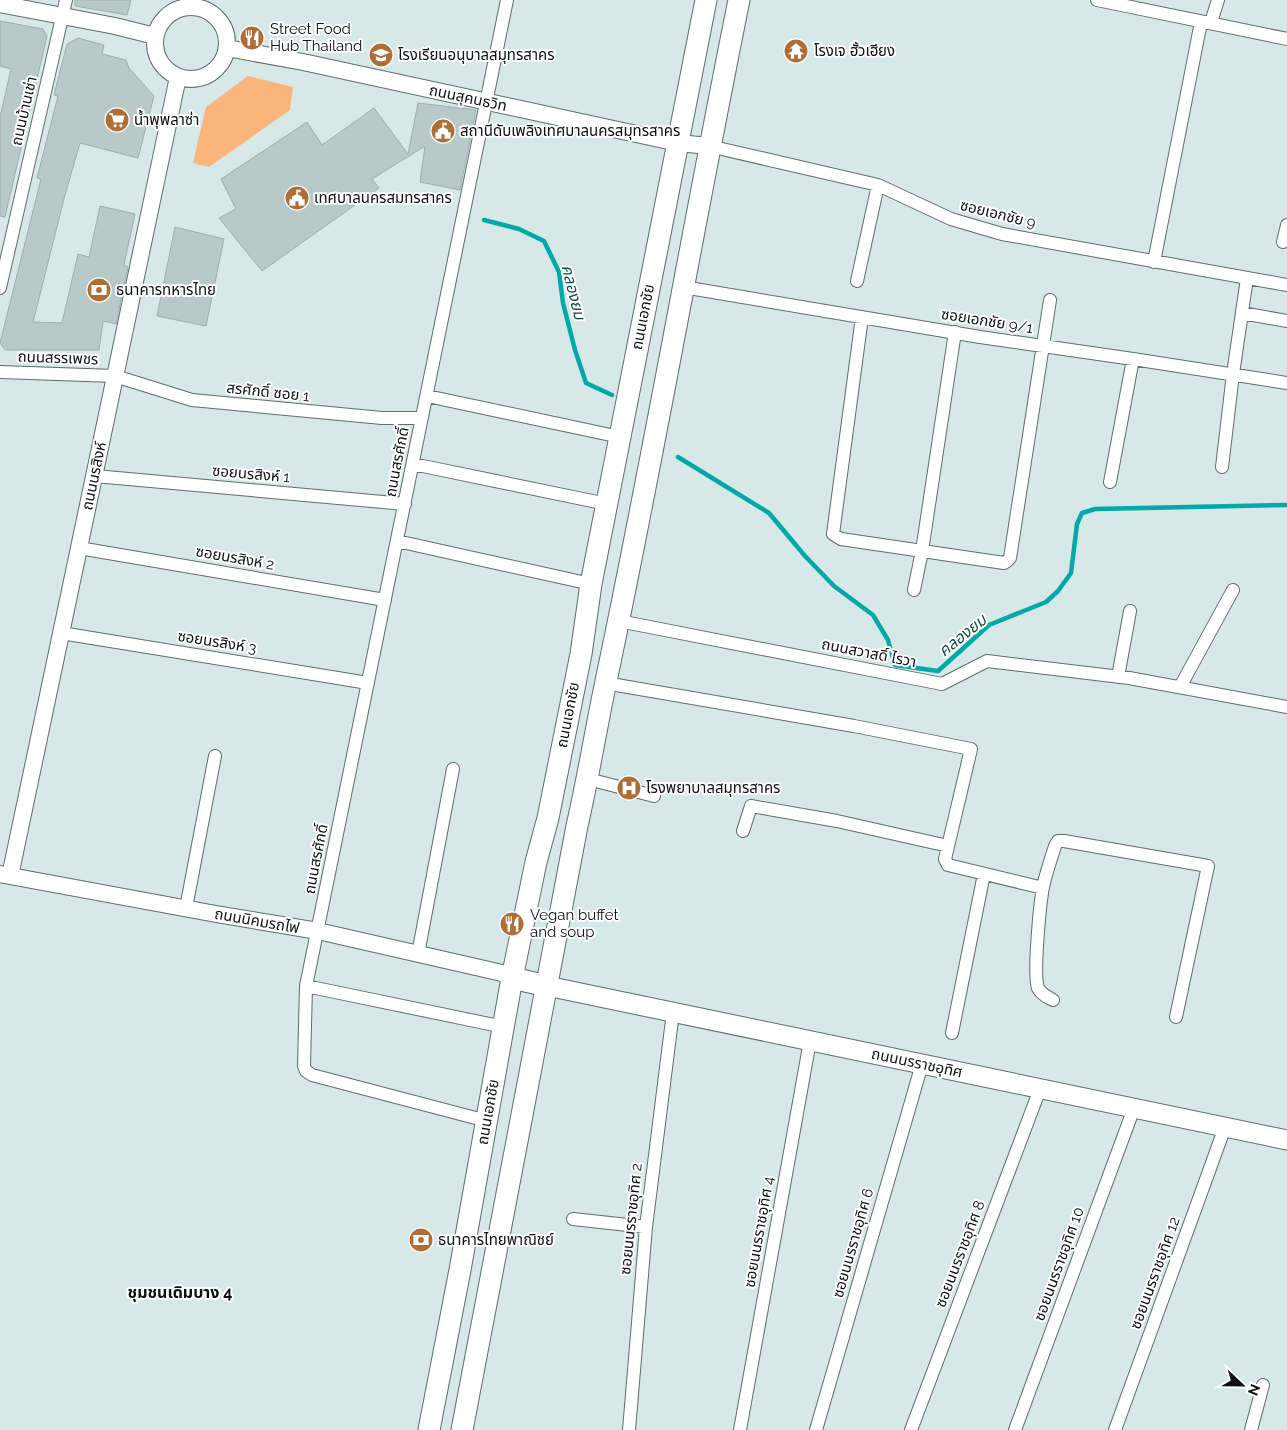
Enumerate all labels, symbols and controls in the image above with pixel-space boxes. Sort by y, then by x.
place label: Street Food Hub Thailand [270,20,362,55]
restaurant icon: Street Food Hub Thailand [239,25,265,51]
temple icon: โรงเจ ฮั้วเฮียง [783,38,809,64]
place label: โรงเจ ฮั้วเฮียง [814,41,895,60]
school or university icon: โรงเรียนอนุบาลสมุทรสาคร [368,42,394,68]
place label: โรงเรียนอนุบาลสมุทรสาคร [398,46,555,64]
street label: ถนนบ้านเช่า [7,75,41,147]
street label: ถนนสุคนธวิท [427,81,509,115]
supermarket icon: น้ำพุพลาซ่า [104,107,130,133]
place label: น้ำพุพลาซ่า [134,109,199,129]
public building icon: สถานีดับเพลิงเทศบาลนครสมุทรสาคร [430,118,456,144]
place label: สถานีดับเพลิงเทศบาลนครสมุทรสาคร [460,122,680,140]
public building icon: เทศบาลนครสมทรสาคร [284,185,310,211]
place label: เทศบาลนครสมทรสาคร [314,189,452,207]
street label: ซอยเอกชัย 9 [958,196,1038,232]
water label: คลองยม [558,263,590,323]
bank icon: ธนาคารทหารไทย [86,277,112,303]
place label: ธนาคารทหารไทย [116,281,216,299]
street label: ถนนเอกชัย [628,283,658,351]
street label: ซอยเอกชัย 9/1 [940,305,1035,337]
street label: ถนนสรรเพชร [17,348,99,368]
street label: สรศักดิ์ ซอย 1 [226,379,311,405]
street label: ถนนสรศักดิ์ [381,425,413,499]
street label: ถนนนรสิงห์ [78,440,110,512]
street label: ซอยนรสิงห์ 1 [211,462,291,486]
street label: ซอยนรสิงห์ 2 [194,542,276,574]
water label: คลองยม [935,610,991,660]
street label: ซอยนรสิงห์ 3 [176,627,258,657]
street label: ถนนสวาสดิ์ ไรวา [820,635,918,671]
street label: ถนนเอกชัย [553,681,583,749]
hospital icon: โรงพยาบาลสมุทรสาคร [616,775,642,801]
place label: โรงพยาบาลสมุทรสาคร [646,779,780,797]
street label: ถนนสรศักดิ์ [300,822,332,896]
street label: ถนนนิคมรถไฟ [213,905,301,937]
place label: Vegan buffet and soup [530,906,618,941]
restaurant icon: Vegan buffet and soup [499,911,525,937]
street label: ถนนนรราชอุทิศ [870,1045,964,1081]
street label: ถนนเอกชัย [473,1078,503,1146]
street label: ซอยนนรราชอุทิศ 2 [616,1162,646,1276]
street label: ซอยนนรราชอุทิศ 4 [740,1175,778,1289]
street label: ซอยนนรราชอุทิศ 6 [829,1186,877,1300]
street label: ซอยนนรราชอุทิศ 8 [931,1198,989,1310]
street label: ซอยนนรราชอุทิศ 10 [1030,1205,1088,1323]
street label: ซอยนนรราชอุทิศ 12 [1126,1214,1184,1332]
bank icon: ธนาคารไทยพาณิชย์ [408,1227,434,1253]
place label: ธนาคารไทยพาณิชย์ [438,1231,554,1249]
district label: ชุมชนเดิมบาง 4 [128,1283,232,1302]
north arrow [1217,1360,1267,1410]
text: N [1245,1382,1263,1398]

